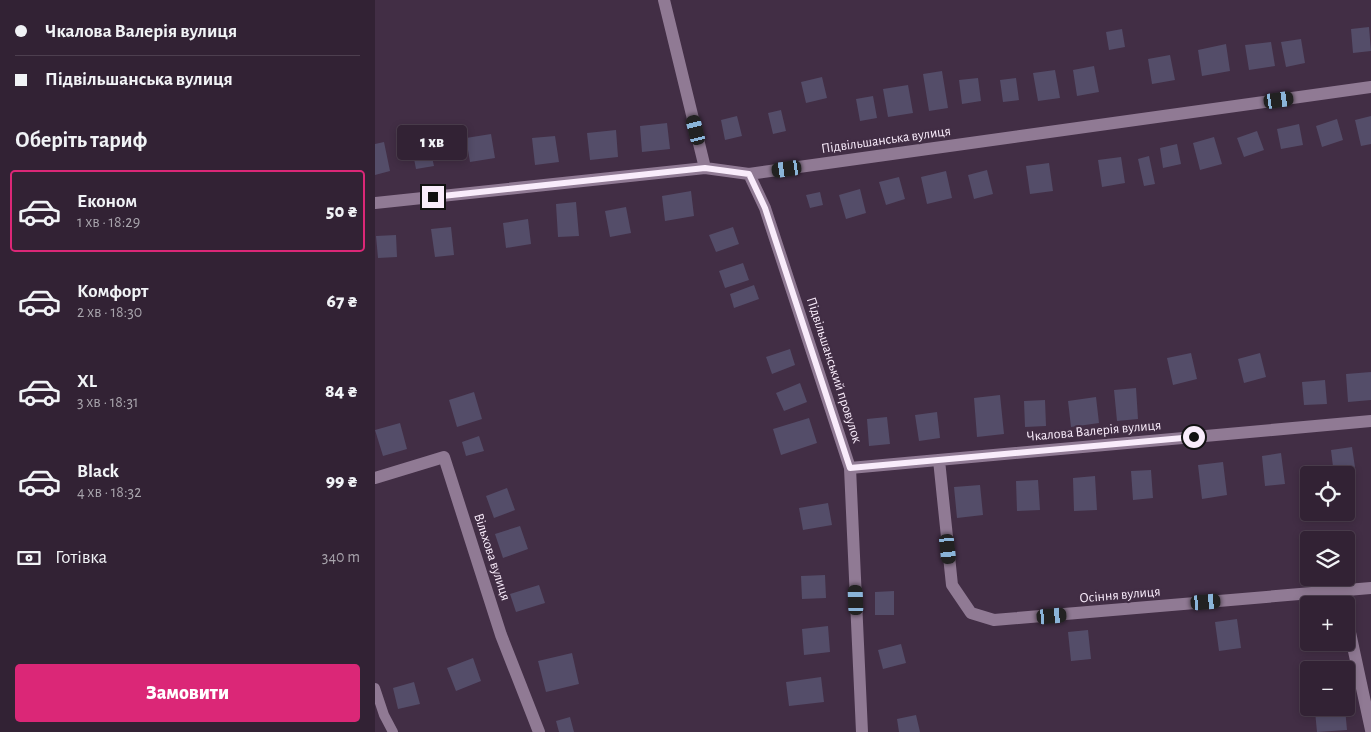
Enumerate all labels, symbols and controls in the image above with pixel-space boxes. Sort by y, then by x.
text: Чкалова Валерія вулиця [45,22,237,41]
text: Підвільшанська вулиця [45,70,233,89]
car [1263,90,1294,110]
car [685,114,706,146]
callout: 1 хв [398,124,468,160]
street label: Підвільшанська вулиця [820,124,952,156]
text: Оберіть тариф [15,129,147,151]
text: 1 хв [420,134,444,150]
car [771,159,802,179]
route end [422,186,444,208]
icon: car [17,189,62,234]
text: Економ [77,192,137,211]
text: 50 ₴ [326,202,358,221]
text: 1 хв · 18:29 [77,214,140,230]
icon: car [17,279,62,324]
text: Комфорт [77,282,148,301]
text: 67 ₴ [327,292,358,311]
street label: Підвільшанський провулок [804,295,864,445]
text: 2 хв · 18:30 [77,304,142,320]
icon: car [17,369,62,414]
text: XL [77,372,97,391]
text: 84 ₴ [325,382,358,401]
text: 3 хв · 18:31 [77,394,139,410]
street label: Чкалова Валерія вулиця [1026,418,1162,444]
route start [1183,426,1205,448]
icon: car [17,459,62,504]
text: Black [77,462,119,481]
map controls [1300,466,1355,716]
button: locate [1300,466,1355,521]
text: 99 ₴ [326,472,358,491]
text: 4 хв · 18:32 [77,484,141,500]
street label: Вільхова вулиця [471,511,513,603]
button: layers [1300,531,1355,586]
car [938,533,957,565]
icon: cash [15,544,43,572]
text: Готівка [55,548,107,567]
text: 340 m [322,549,360,565]
street label: Осіння вулиця [1079,584,1161,606]
car [847,585,864,615]
car [1190,593,1221,611]
button: + [1300,596,1355,651]
car [1036,607,1067,625]
button: − [1300,661,1355,716]
button: Замовити [15,664,360,722]

